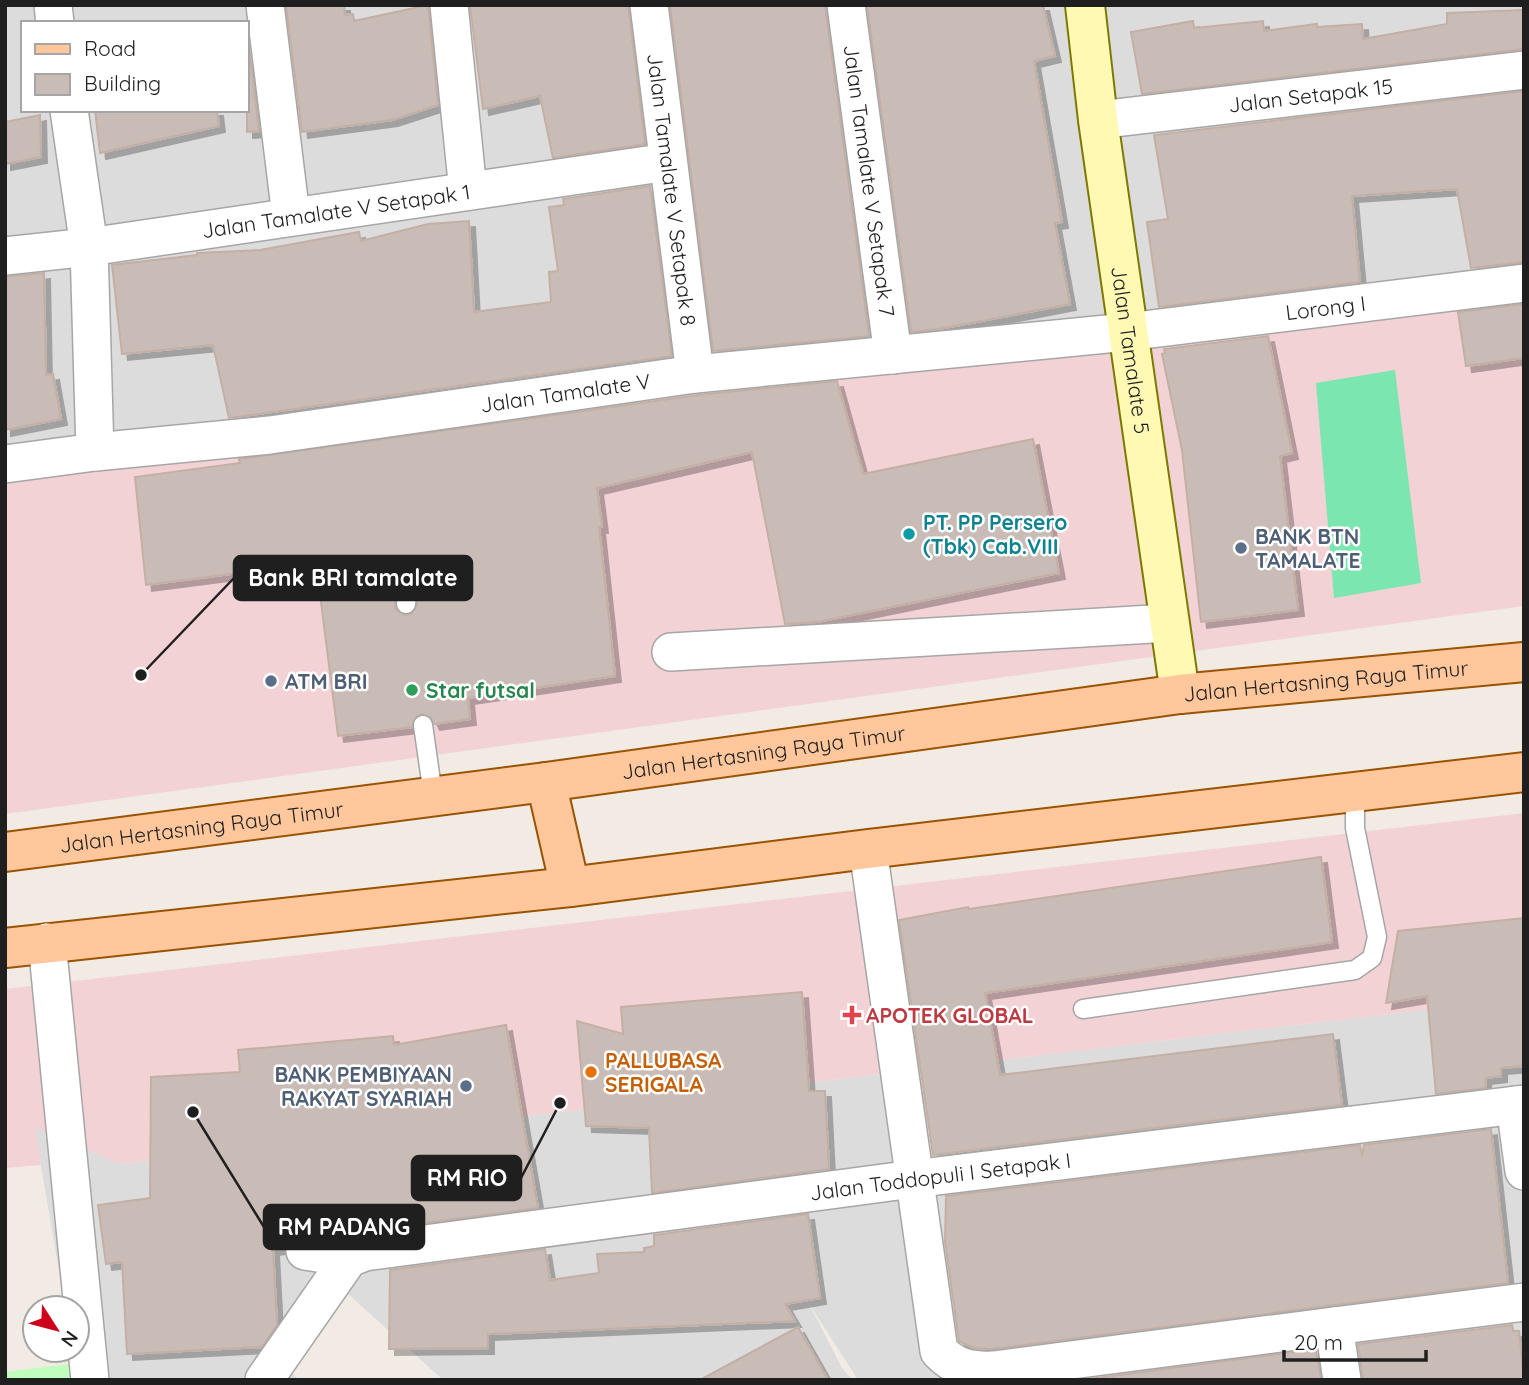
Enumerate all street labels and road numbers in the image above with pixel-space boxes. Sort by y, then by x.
street label: Jalan Tamalate V Setapak 7 [838,43,901,318]
street label: Jalan Tamalate V Setapak 8 [642,52,702,327]
street label: Jalan Setapak 15 [1227,72,1394,118]
street label: Jalan Tamalate V Setapak 1 [200,178,472,243]
street label: Jalan Tamalate 5 [1106,264,1156,435]
street label: Lorong I [1284,290,1367,325]
street label: Jalan Tamalate V [479,368,652,418]
street label: Jalan Hertasning Raya Timur [1182,654,1470,707]
street label: Jalan Hertasning Raya Timur [620,719,907,784]
street label: Jalan Hertasning Raya Timur [58,795,345,858]
street label: Jalan Toddopuli I Setapak I [808,1147,1072,1206]

